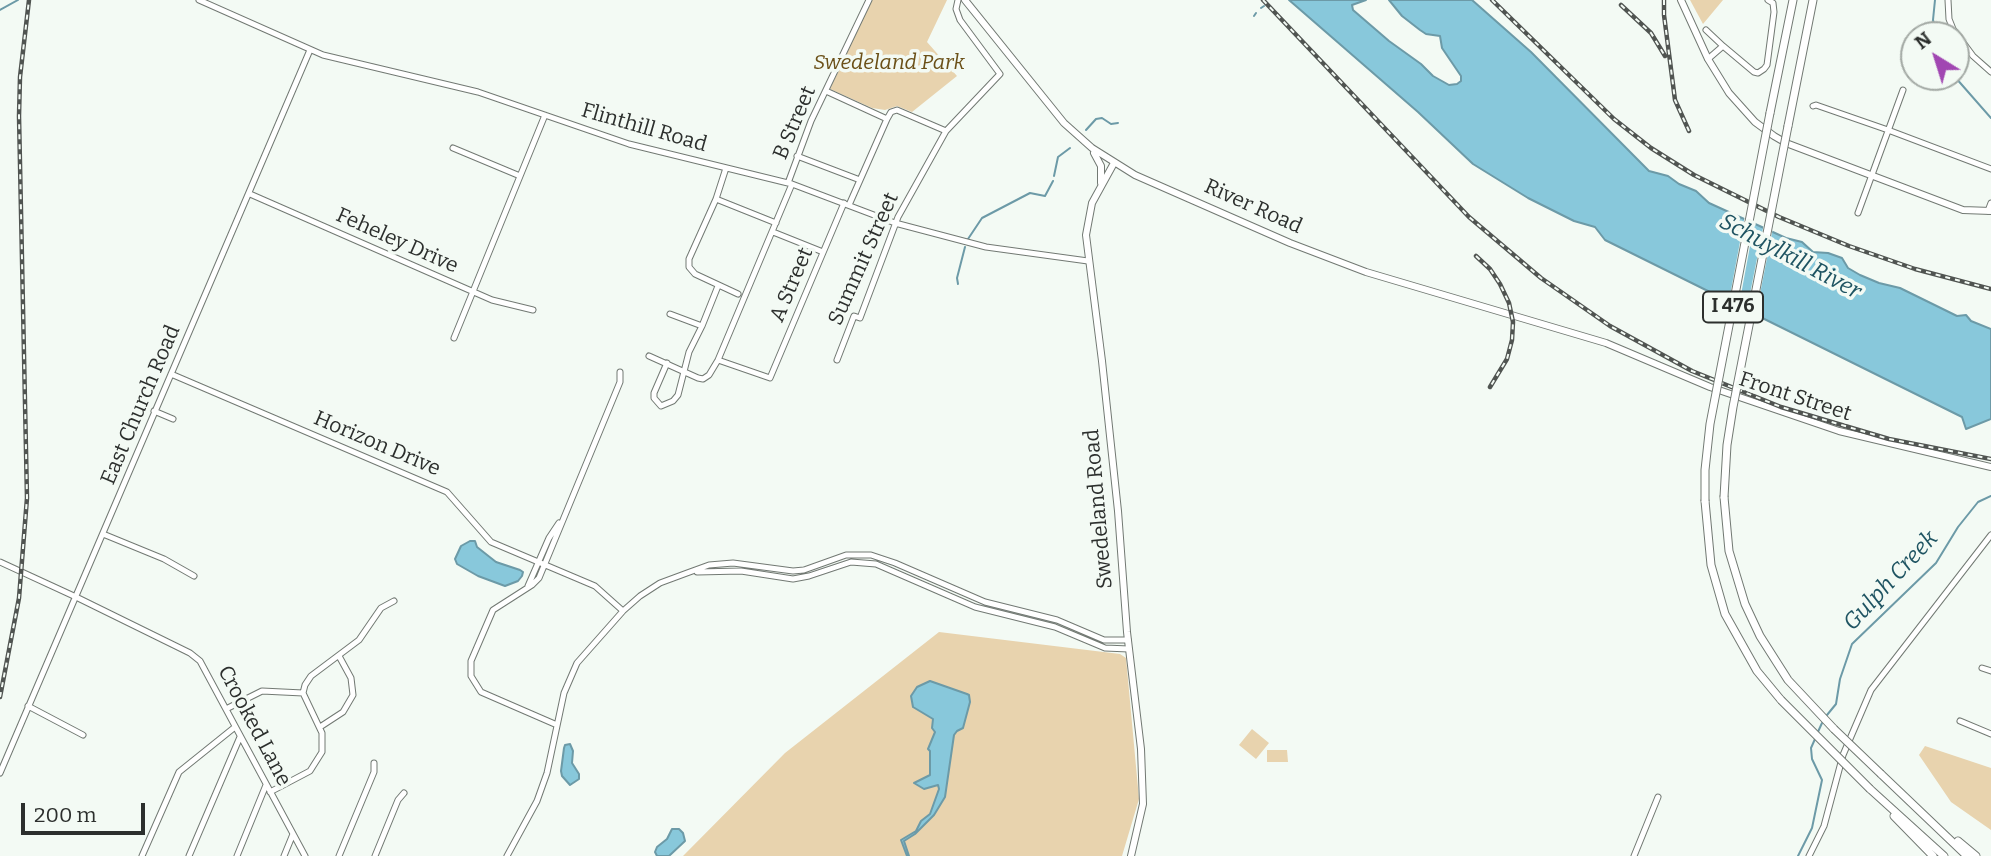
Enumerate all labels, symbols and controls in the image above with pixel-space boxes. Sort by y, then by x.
north arrow [1900,21,1970,91]
text: N [1910,27,1936,54]
park label: Swedeland Park [813,50,965,76]
street label: B Street [768,83,822,163]
street label: Flinthill Road [578,98,710,158]
street label: River Road [1200,174,1306,240]
street label: Summit Street [823,189,905,329]
street label: Feheley Drive [332,203,462,279]
water label: Schuylkill River [1714,208,1866,306]
street label: A Street [765,244,819,326]
road number: I 476 [1703,292,1763,322]
street label: East Church Road [96,321,186,489]
street label: Front Street [1736,367,1854,427]
street label: Horizon Drive [310,406,444,482]
street label: Swedeland Road [1079,428,1119,590]
water label: Gulph Creek [1838,525,1944,637]
street label: Crooked Lane [212,661,296,791]
scale bar [24,790,149,834]
text: 200 m [34,802,97,828]

